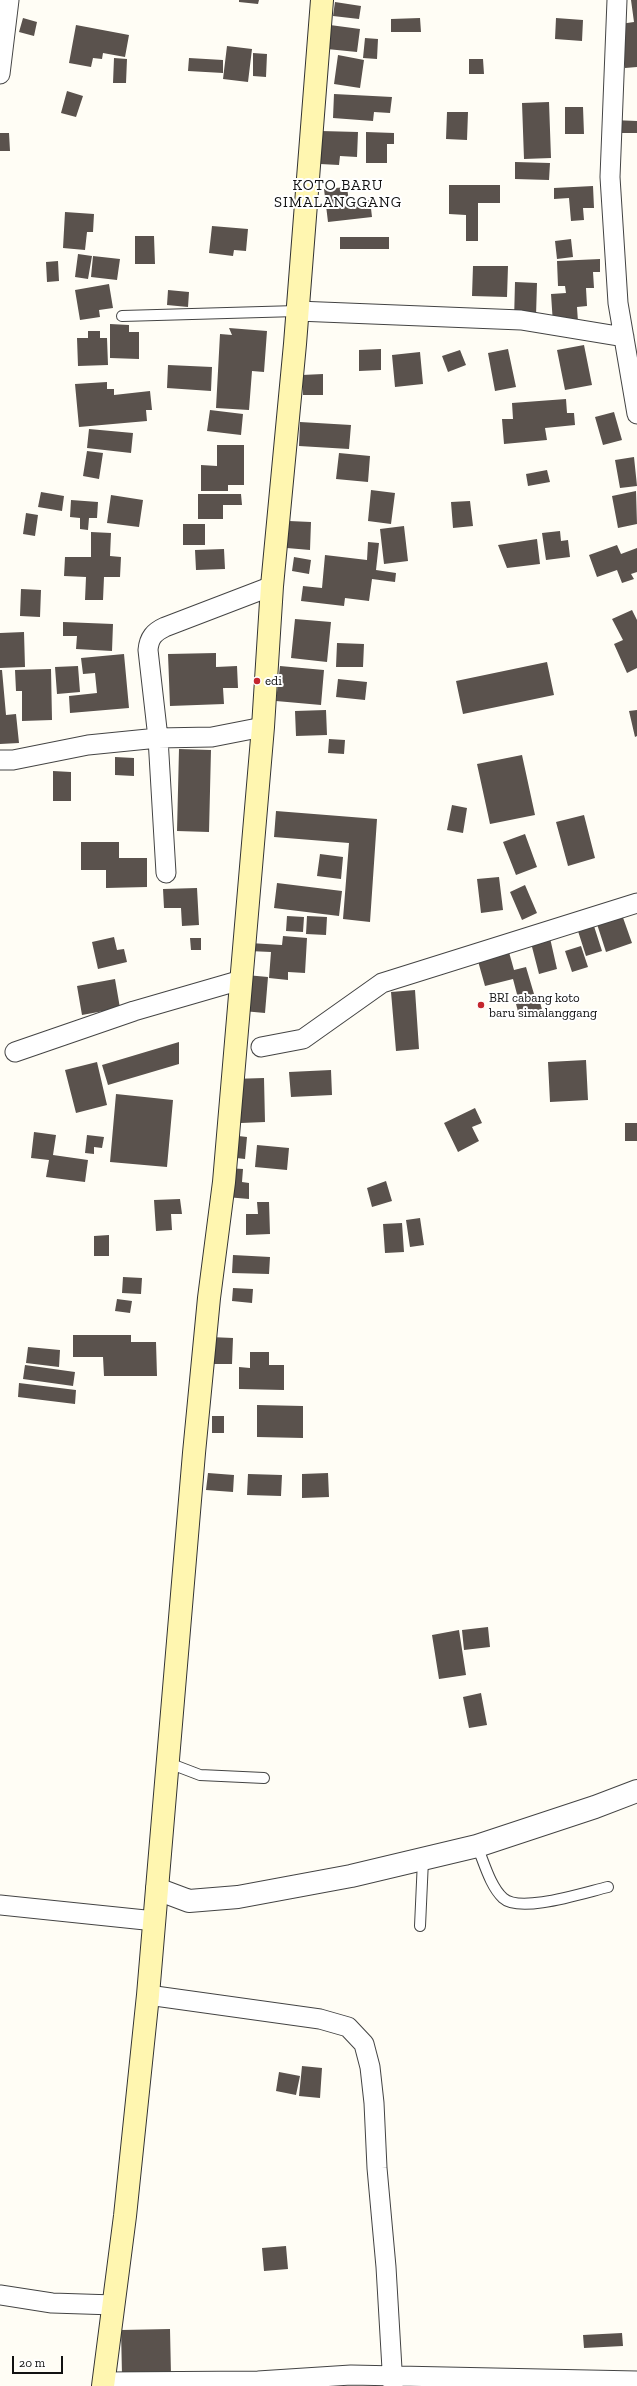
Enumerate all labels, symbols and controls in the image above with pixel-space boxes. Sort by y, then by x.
district label: KOTO BARU SIMALANGGANG [274,177,402,212]
place label: edi [265,673,282,689]
marker: edi [252,676,262,686]
place label: BRI cabang koto baru simalanggang [489,990,597,1021]
marker: BRI cabang koto baru simalanggang [476,1000,486,1010]
scale bar [14,2348,65,2374]
text: 20 m [19,2356,45,2370]

